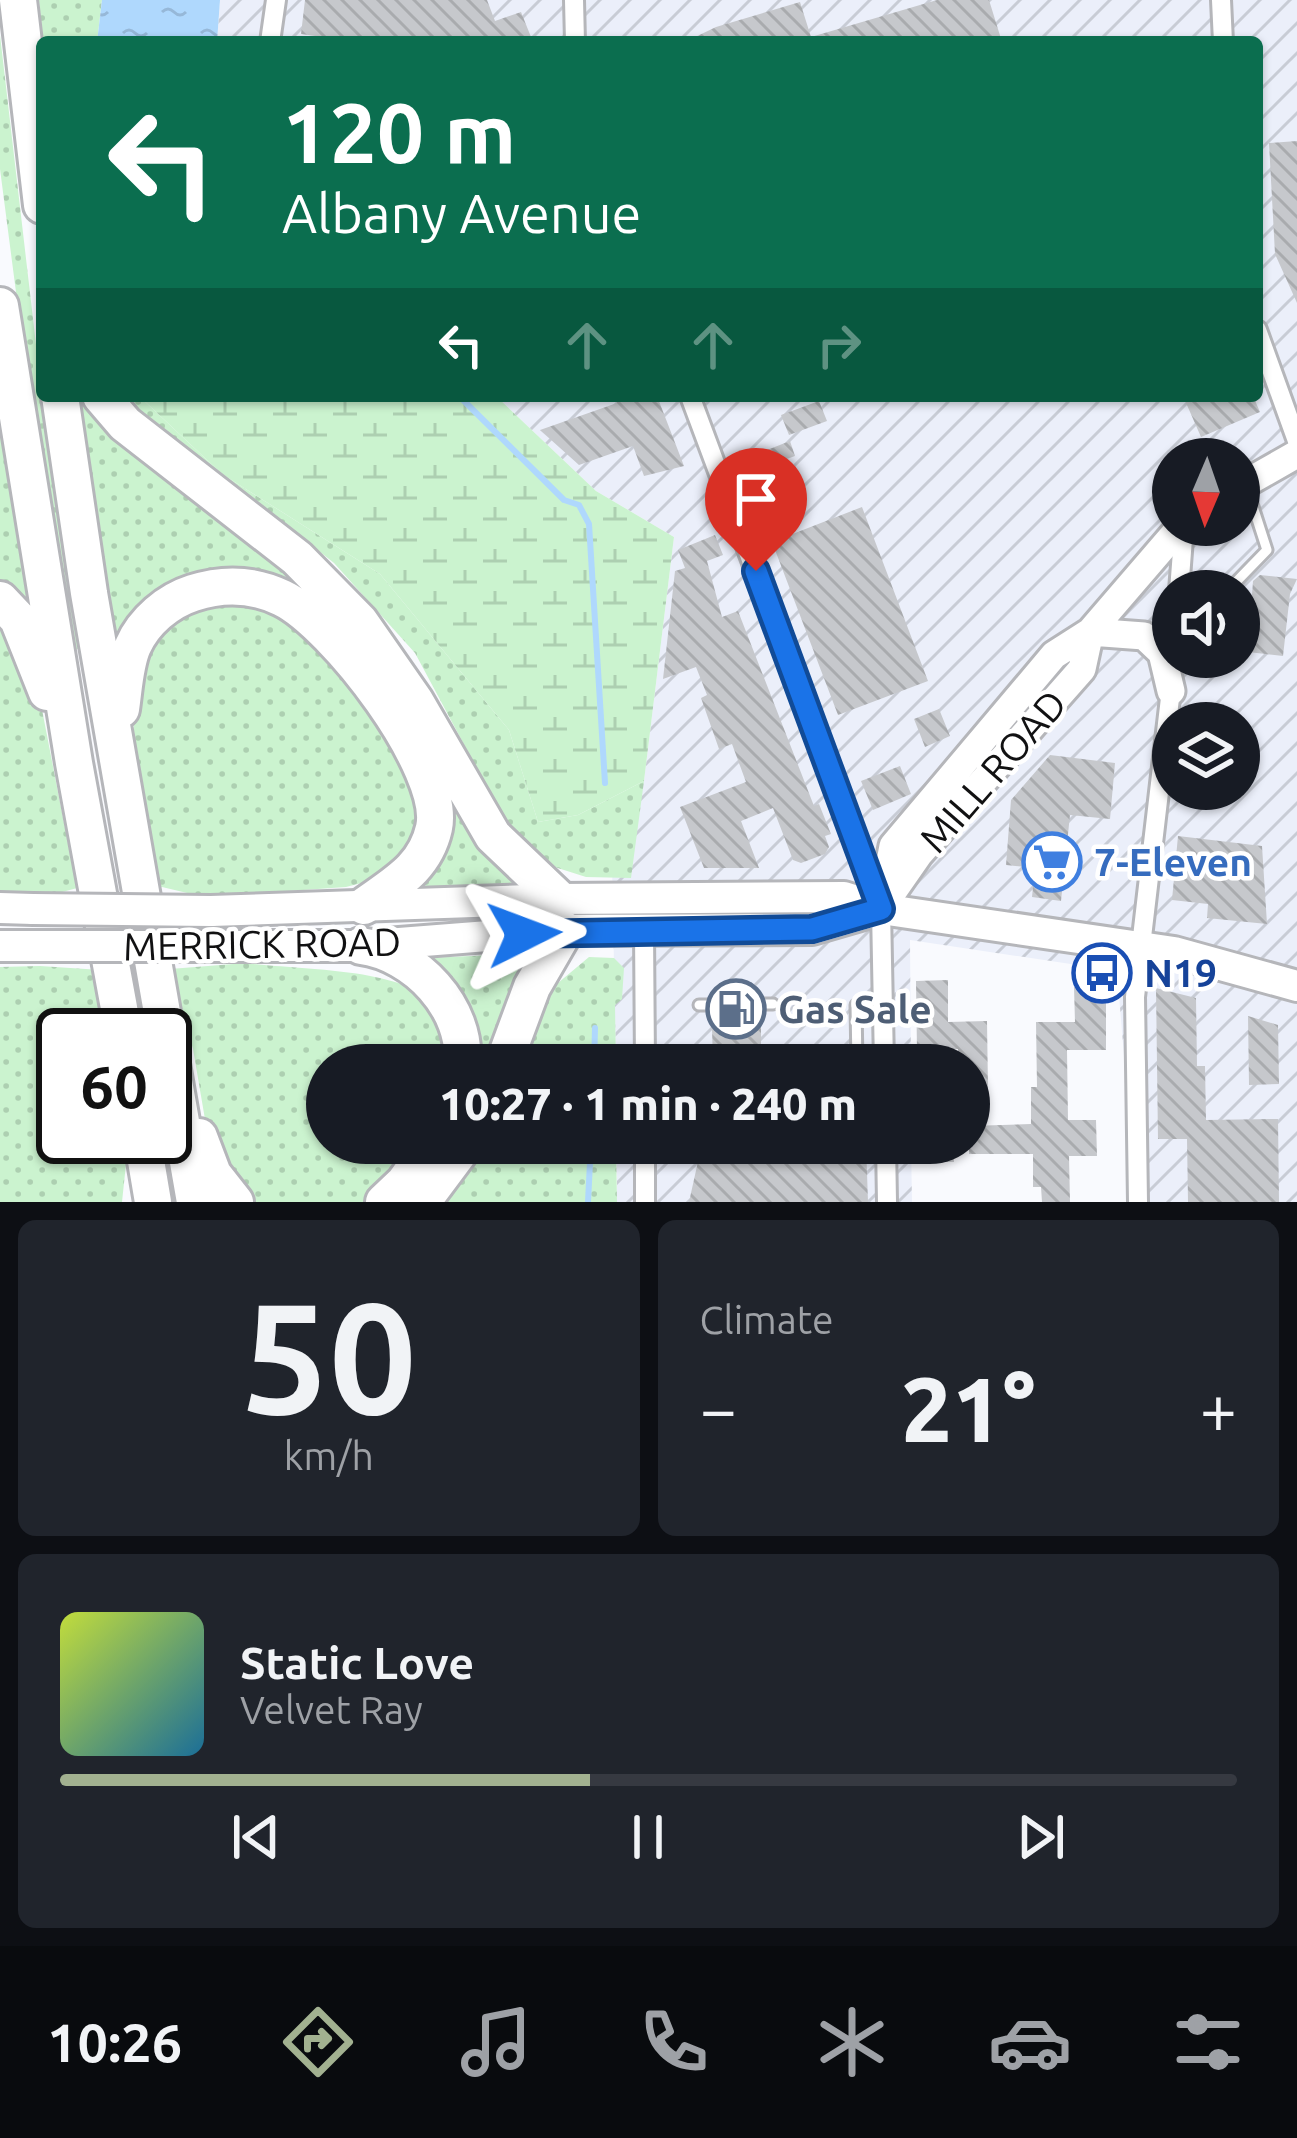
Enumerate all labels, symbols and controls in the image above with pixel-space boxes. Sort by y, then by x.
icon: left [84,84,240,240]
text: 120 m [282,85,516,179]
text: Albany Avenue [282,183,641,243]
icon: left [428,312,494,378]
icon: ahead [554,312,620,378]
icon: ahead [680,312,746,378]
icon: right [806,312,872,378]
north arrow [1152,438,1260,546]
map controls [1152,438,1260,810]
pin [705,448,807,571]
icon: arrive [723,466,789,532]
button: sound [1152,570,1260,678]
street label: MILL ROAD [911,681,1074,860]
button: layers [1152,702,1260,810]
supermarket icon: 7-Eleven [1021,831,1083,893]
place label: 7-Eleven [1094,840,1252,883]
position arrow [461,871,587,997]
street label: MERRICK ROAD [123,920,401,967]
bus stop icon: N19 [1071,942,1133,1004]
place label: N19 [1144,951,1217,994]
fuel station icon: Gas Sale [705,978,767,1040]
place label: Gas Sale [778,987,932,1030]
speed limit sign: 60 [36,1008,192,1164]
text: 10:27 · 1 min · 240 m [439,1078,857,1129]
text: 50 [241,1269,417,1443]
text: Climate [700,1298,834,1341]
text: 21° [901,1358,1035,1459]
text: − [700,1371,737,1445]
text: + [1200,1371,1237,1445]
text: km/h [284,1434,374,1477]
text: Static Love [240,1637,474,1688]
text: Velvet Ray [240,1688,423,1731]
icon: previous [223,1804,289,1870]
icon: pause [615,1804,681,1870]
icon: next [1008,1804,1074,1870]
icon: directions [276,2000,360,2084]
icon: music [454,2000,538,2084]
icon: phone [632,2000,716,2084]
icon: climate [810,2000,894,2084]
icon: car [988,2000,1072,2084]
icon: filters [1166,2000,1250,2084]
text: 10:26 [47,2012,182,2072]

